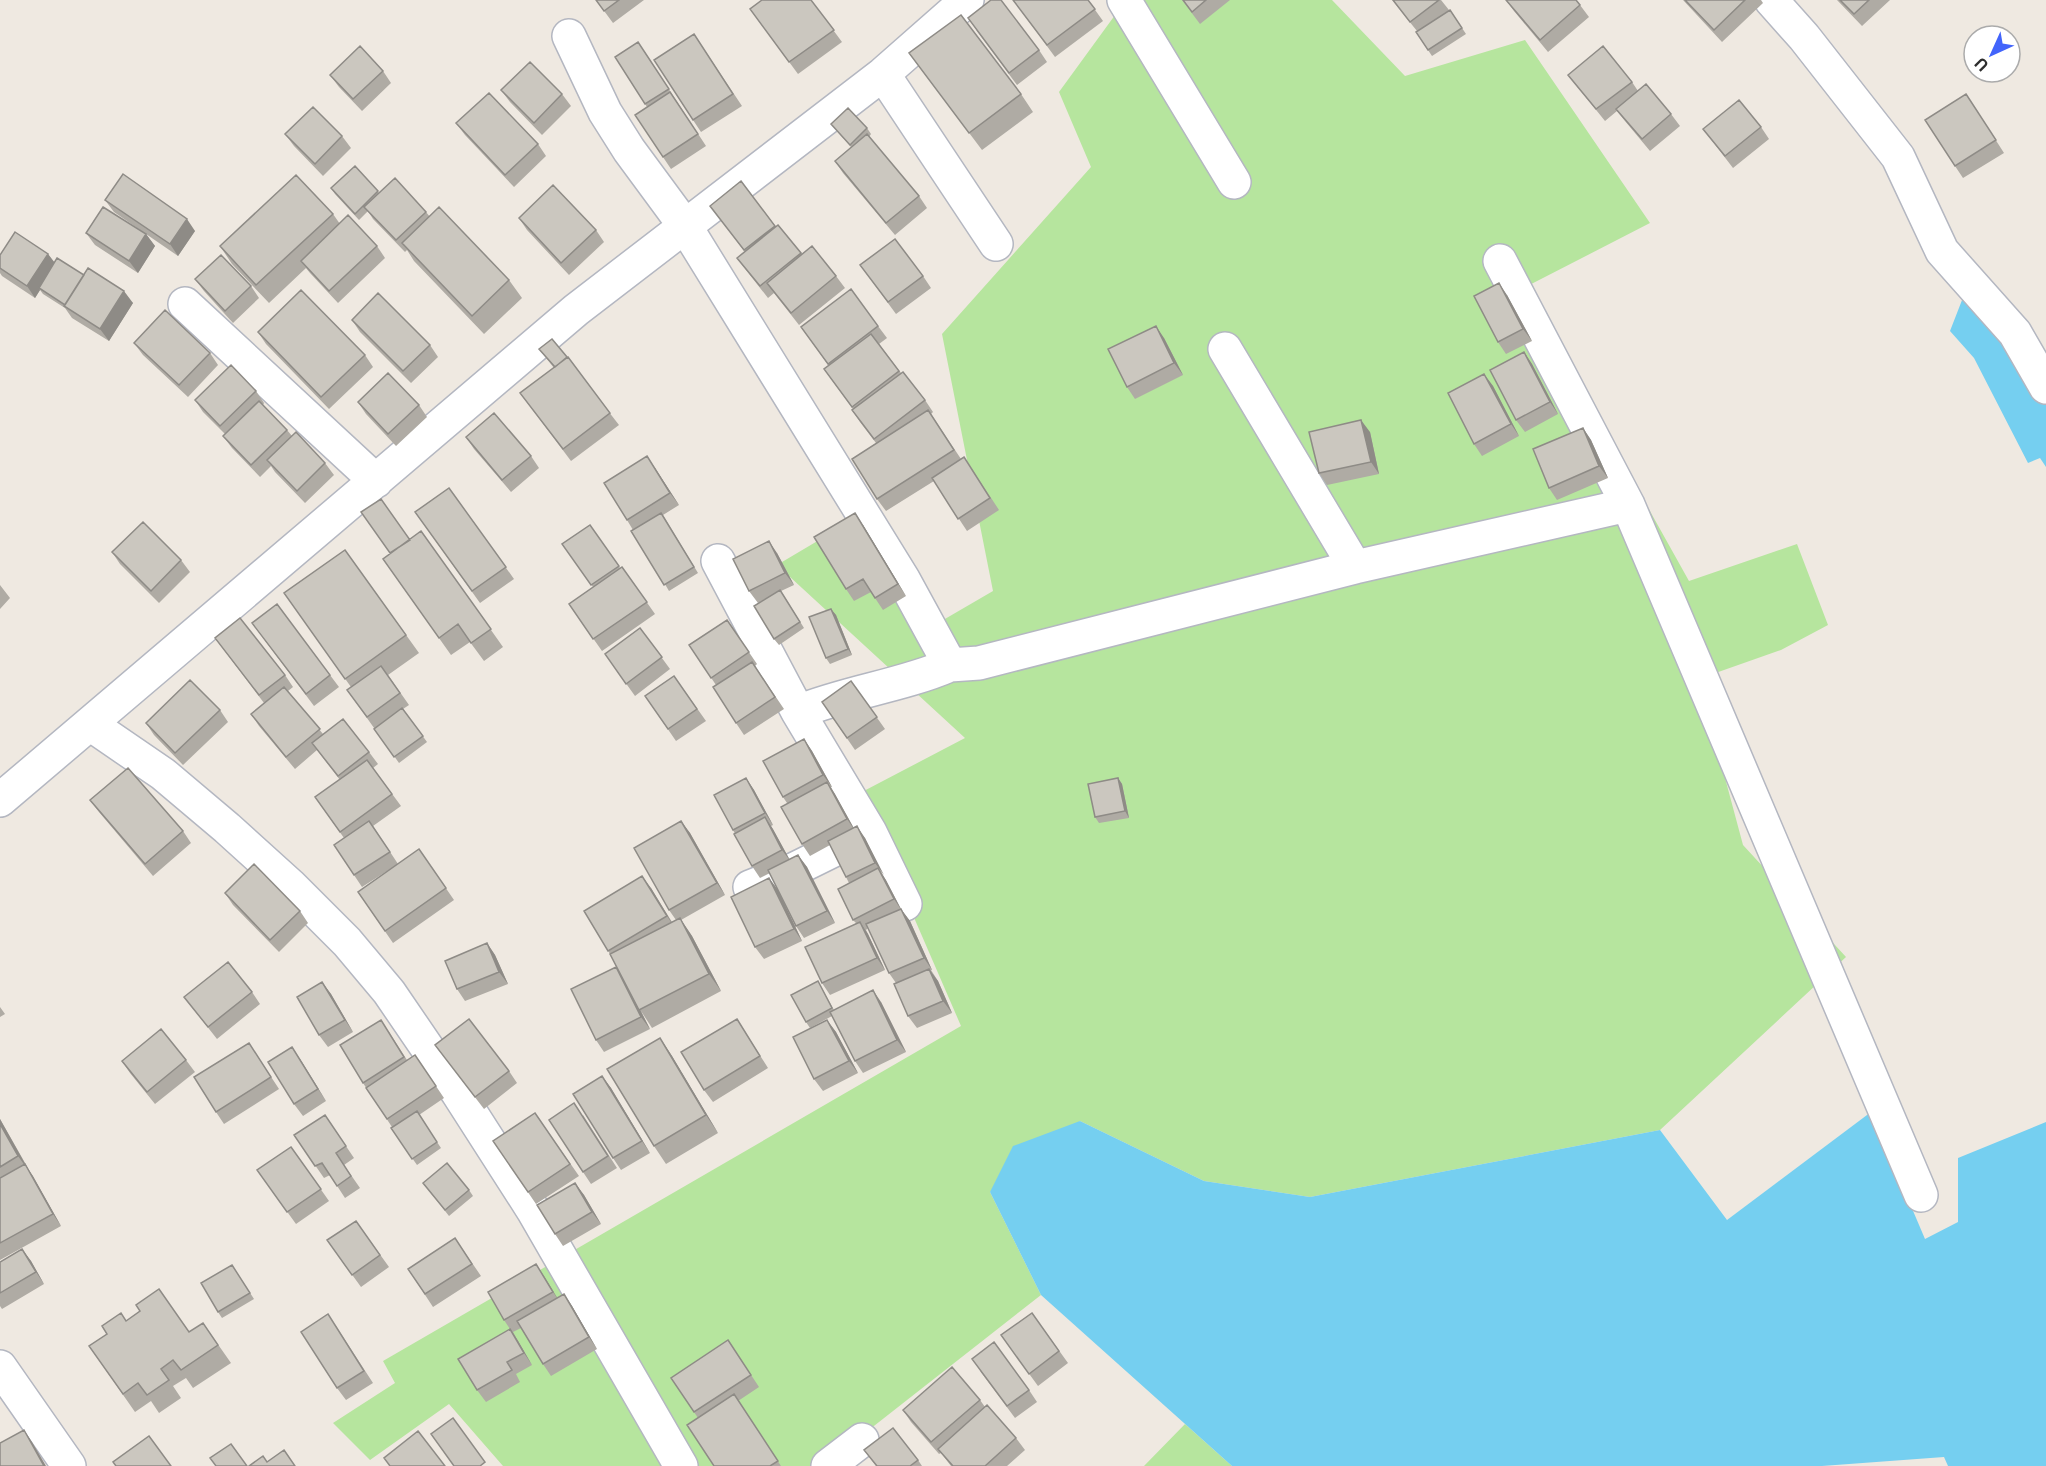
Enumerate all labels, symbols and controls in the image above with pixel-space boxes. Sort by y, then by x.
north arrow [1962,24,2022,84]
text: U [1971,53,1993,75]

